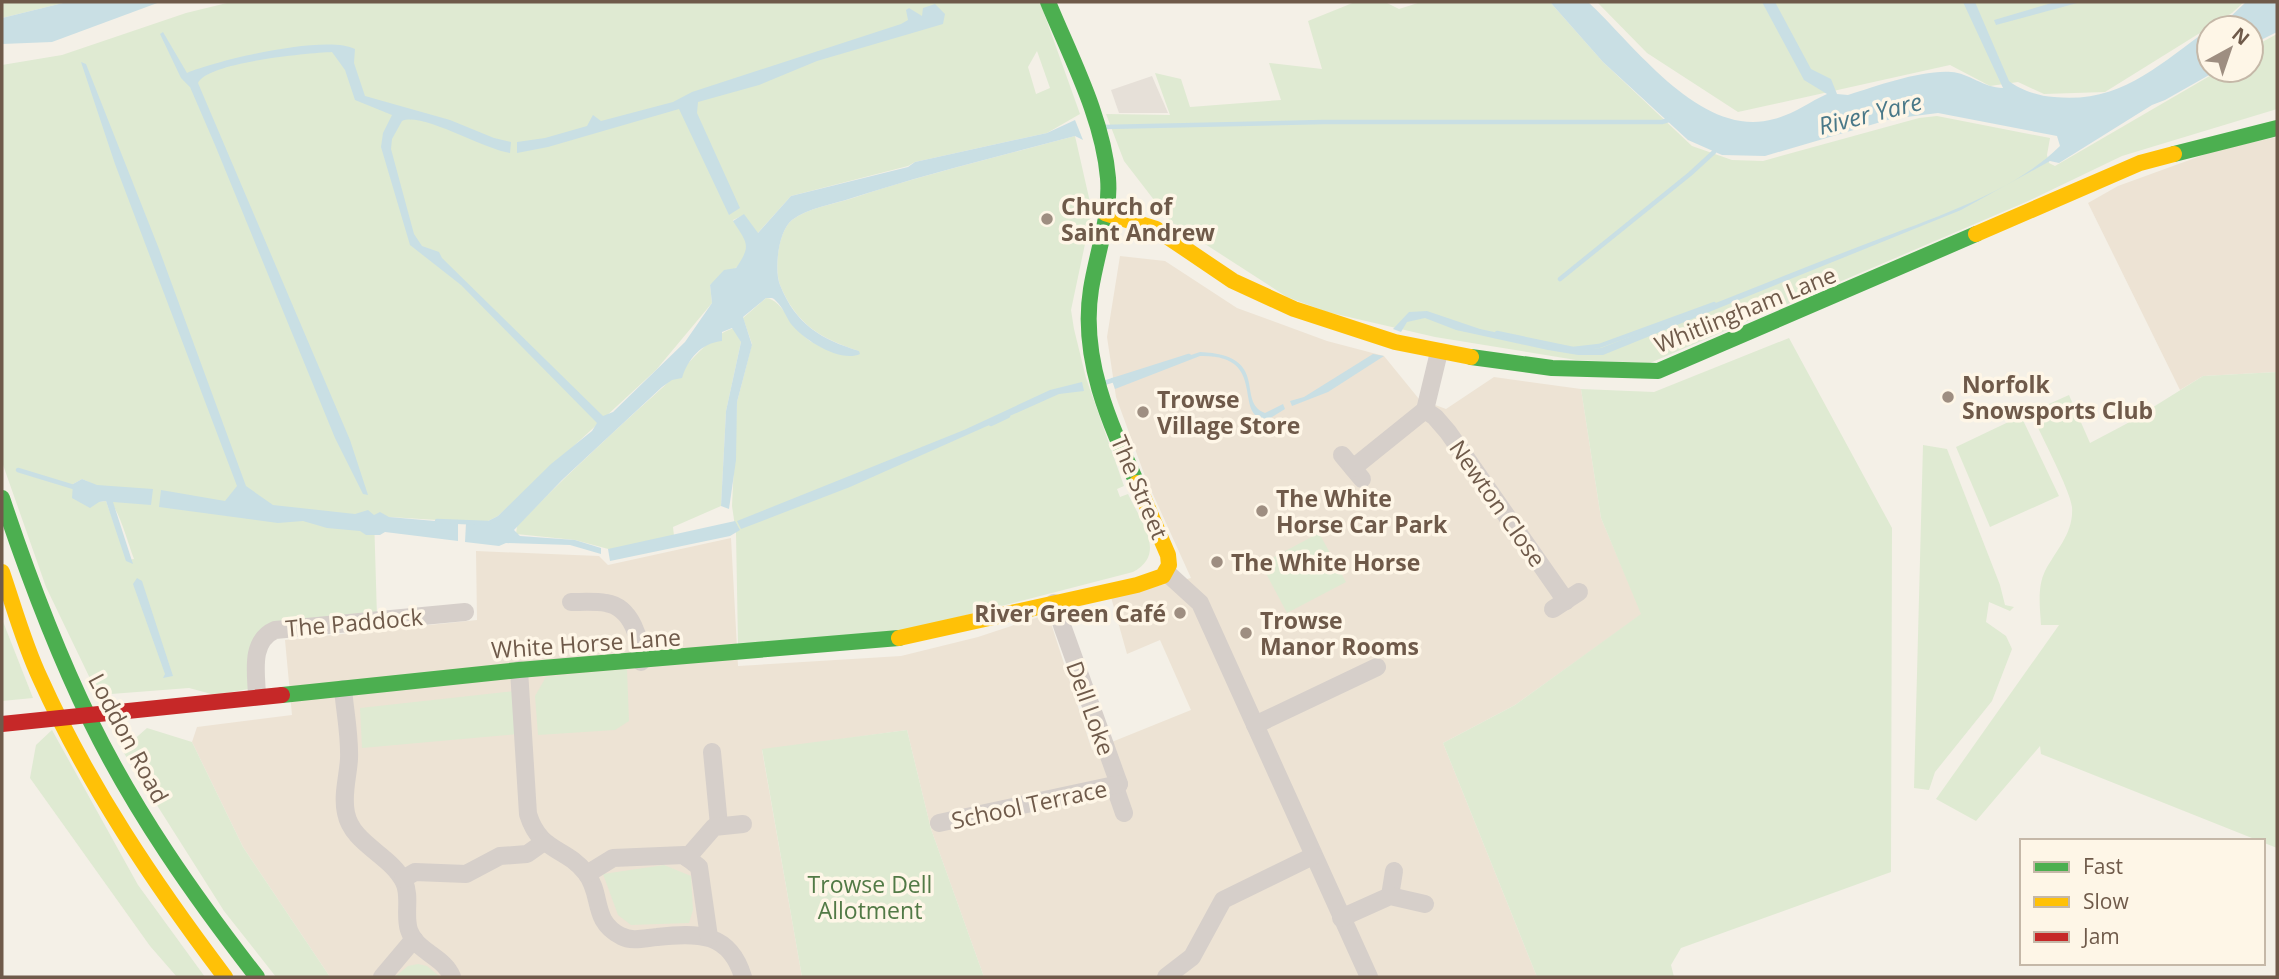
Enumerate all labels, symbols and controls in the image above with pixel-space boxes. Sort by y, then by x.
north arrow [2195,14,2265,84]
text: N [2227,21,2255,51]
water label: River Yare [1815,84,1925,142]
place label: Church of Saint Andrew [1061,190,1215,248]
marker: Church of Saint Andrew [1039,211,1055,227]
street label: Whitlingham Lane [1649,258,1841,360]
place label: Norfolk Snowsports Club [1962,368,2153,426]
place label: Trowse Village Store [1157,383,1300,441]
marker: Norfolk Snowsports Club [1940,389,1956,405]
marker: Trowse Village Store [1135,404,1151,420]
street label: The Street [1104,430,1176,544]
street label: Newton Close [1442,433,1554,573]
place label: The White Horse Car Park [1276,482,1448,540]
marker: The White Horse Car Park [1254,503,1270,519]
place label: The White Horse [1231,546,1420,578]
marker: The White Horse [1209,554,1225,570]
place label: River Green Café [974,597,1166,629]
street label: The Paddock [284,600,424,644]
place label: Trowse Manor Rooms [1260,604,1419,662]
marker: River Green Café [1172,605,1188,621]
street label: White Horse Lane [490,620,682,666]
marker: Trowse Manor Rooms [1238,625,1254,641]
street label: Dell Loke [1059,656,1123,760]
street label: Loddon Road [81,667,177,809]
street label: School Terrace [948,772,1110,836]
legend [2020,839,2265,965]
text: Fast [2083,852,2123,880]
park label: Trowse Dell Allotment [808,868,932,926]
text: Slow [2083,887,2129,915]
text: Jam [2081,922,2120,950]

